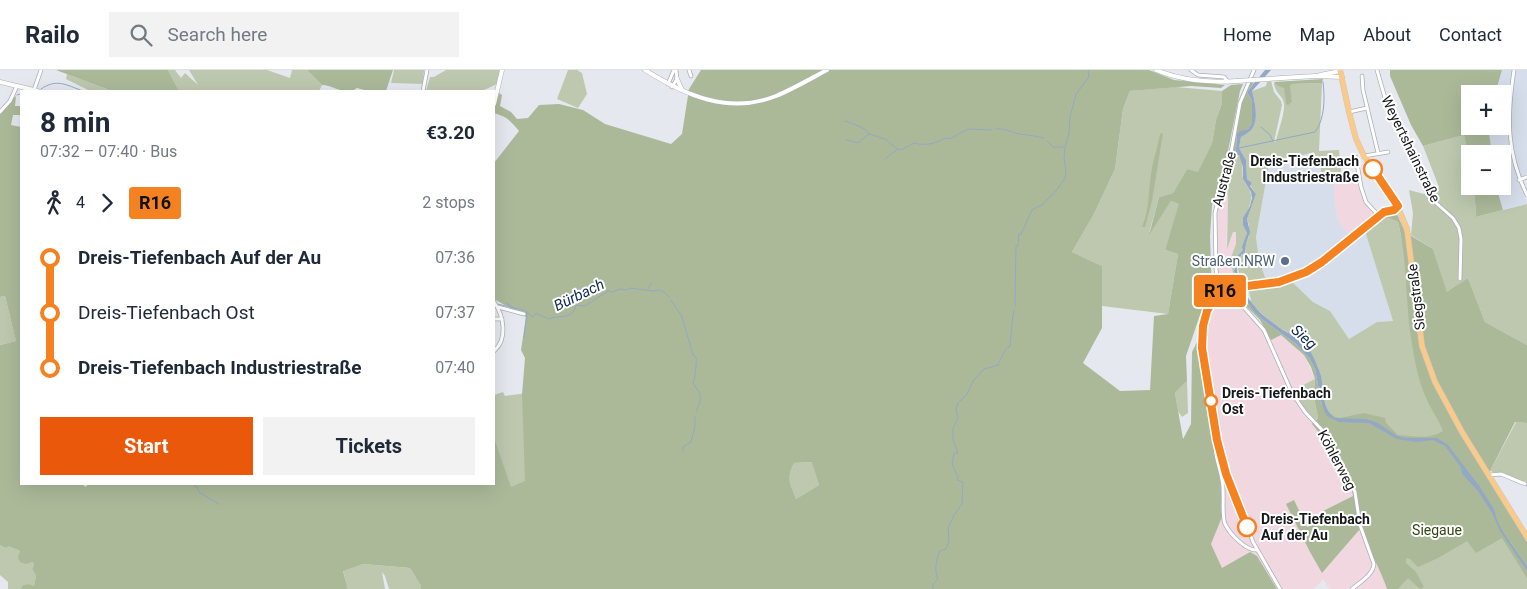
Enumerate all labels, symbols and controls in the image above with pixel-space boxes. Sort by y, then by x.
search box [109,12,459,57]
text: Railo [25,21,79,49]
icon: search [127,21,155,49]
text: Search here [167,23,267,46]
text: Home [1223,24,1272,45]
text: Map [1300,24,1335,45]
text: About [1363,24,1411,45]
text: Contact [1439,24,1502,45]
map controls [1461,85,1511,195]
button: + [1461,85,1511,135]
street label: Weyertshainstraße [1378,93,1444,205]
text: 8 min [40,106,110,139]
text: €3.20 [426,121,475,144]
text: 07:32 – 07:40 · Bus [40,142,177,161]
button: − [1461,145,1511,195]
street label: Austraße [1209,150,1239,208]
place label: Dreis-Tiefenbach Industriestraße [1250,153,1359,185]
marker: Dreis-Tiefenbach Industriestraße [1363,159,1383,179]
icon: walk [40,189,68,217]
icon: forward [93,189,121,217]
text: R16 [139,192,171,213]
text: 4 [76,193,85,212]
text: 2 stops [422,193,475,212]
text: Dreis-Tiefenbach Auf der Au [78,246,321,269]
text: 07:36 [435,248,475,267]
place label: Straßen.NRW [1192,253,1276,269]
marker: Straßen.NRW [1279,255,1291,267]
street label: Siegstraße [1404,263,1428,331]
water label: Bürbach [551,275,607,315]
line badge: R16 [1191,275,1249,307]
text: R16 [1204,280,1236,301]
text: Dreis-Tiefenbach Ost [78,301,255,324]
text: 07:37 [435,303,475,322]
water label: Sieg [1288,321,1320,353]
text: Dreis-Tiefenbach Industriestraße [78,356,362,379]
text: 07:40 [435,358,475,377]
place label: Dreis-Tiefenbach Ost [1222,385,1331,417]
marker: Dreis-Tiefenbach Ost [1204,394,1218,408]
button: Start [40,417,253,475]
button: Tickets [263,417,475,475]
street label: Köhlerweg [1314,427,1360,493]
place label: Dreis-Tiefenbach Auf der Au [1261,511,1370,543]
marker: Dreis-Tiefenbach Auf der Au [1237,517,1257,537]
park label: Siegaue [1412,522,1462,538]

